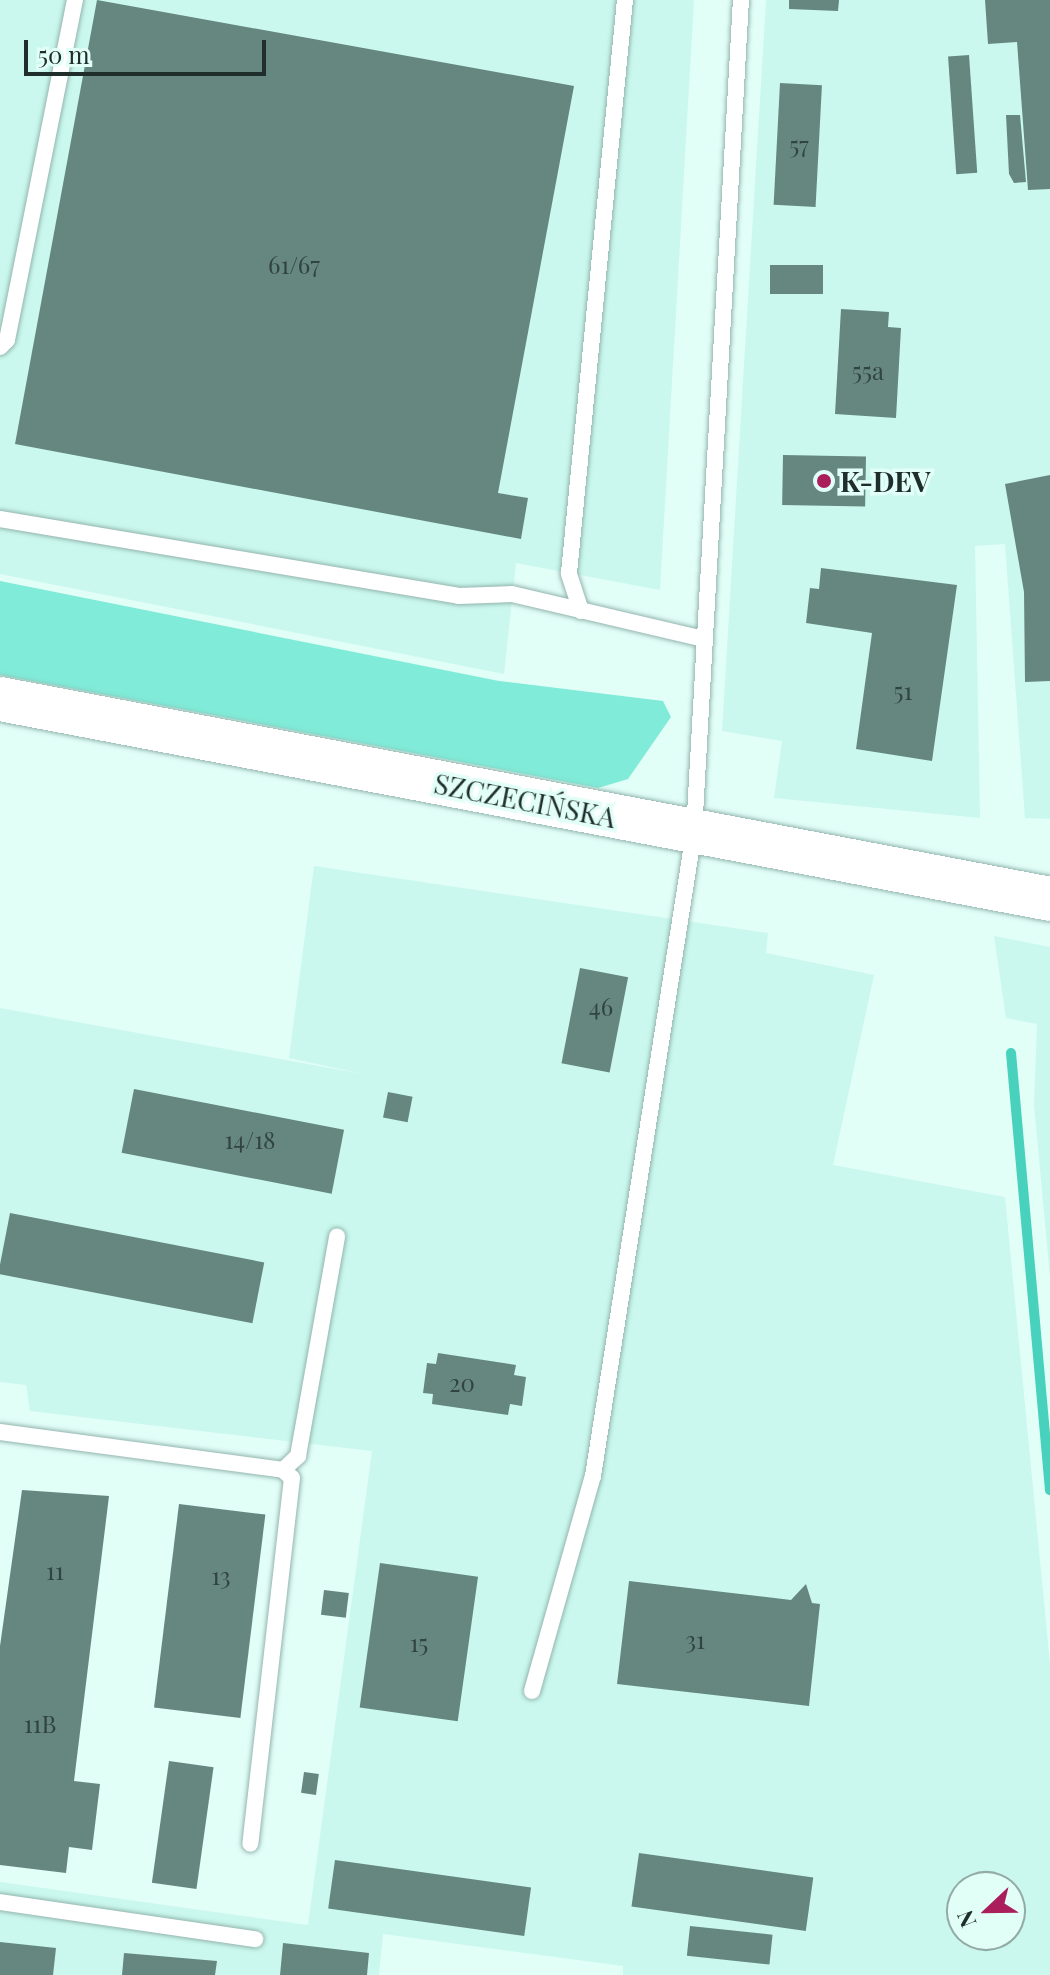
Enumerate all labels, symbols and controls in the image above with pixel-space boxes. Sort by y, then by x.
scale bar [28,24,270,74]
text: 50 m [38,38,90,70]
house number: 57 [789,131,809,159]
house number: 61/67 [268,251,320,279]
house number: 55a [852,357,884,385]
place label: K-DEV [840,464,930,498]
marker: K-DEV [815,472,833,490]
house number: 51 [894,677,912,705]
street label: SZCZECIŃSKA [431,766,619,834]
house number: 46 [589,993,613,1021]
house number: 14/18 [224,1126,276,1154]
house number: 20 [449,1369,475,1397]
house number: 11 [46,1557,64,1585]
house number: 13 [211,1562,231,1590]
house number: 31 [685,1626,705,1654]
house number: 15 [410,1629,428,1657]
house number: 11B [24,1710,56,1738]
north arrow [946,1871,1026,1951]
text: N [949,1906,982,1932]

